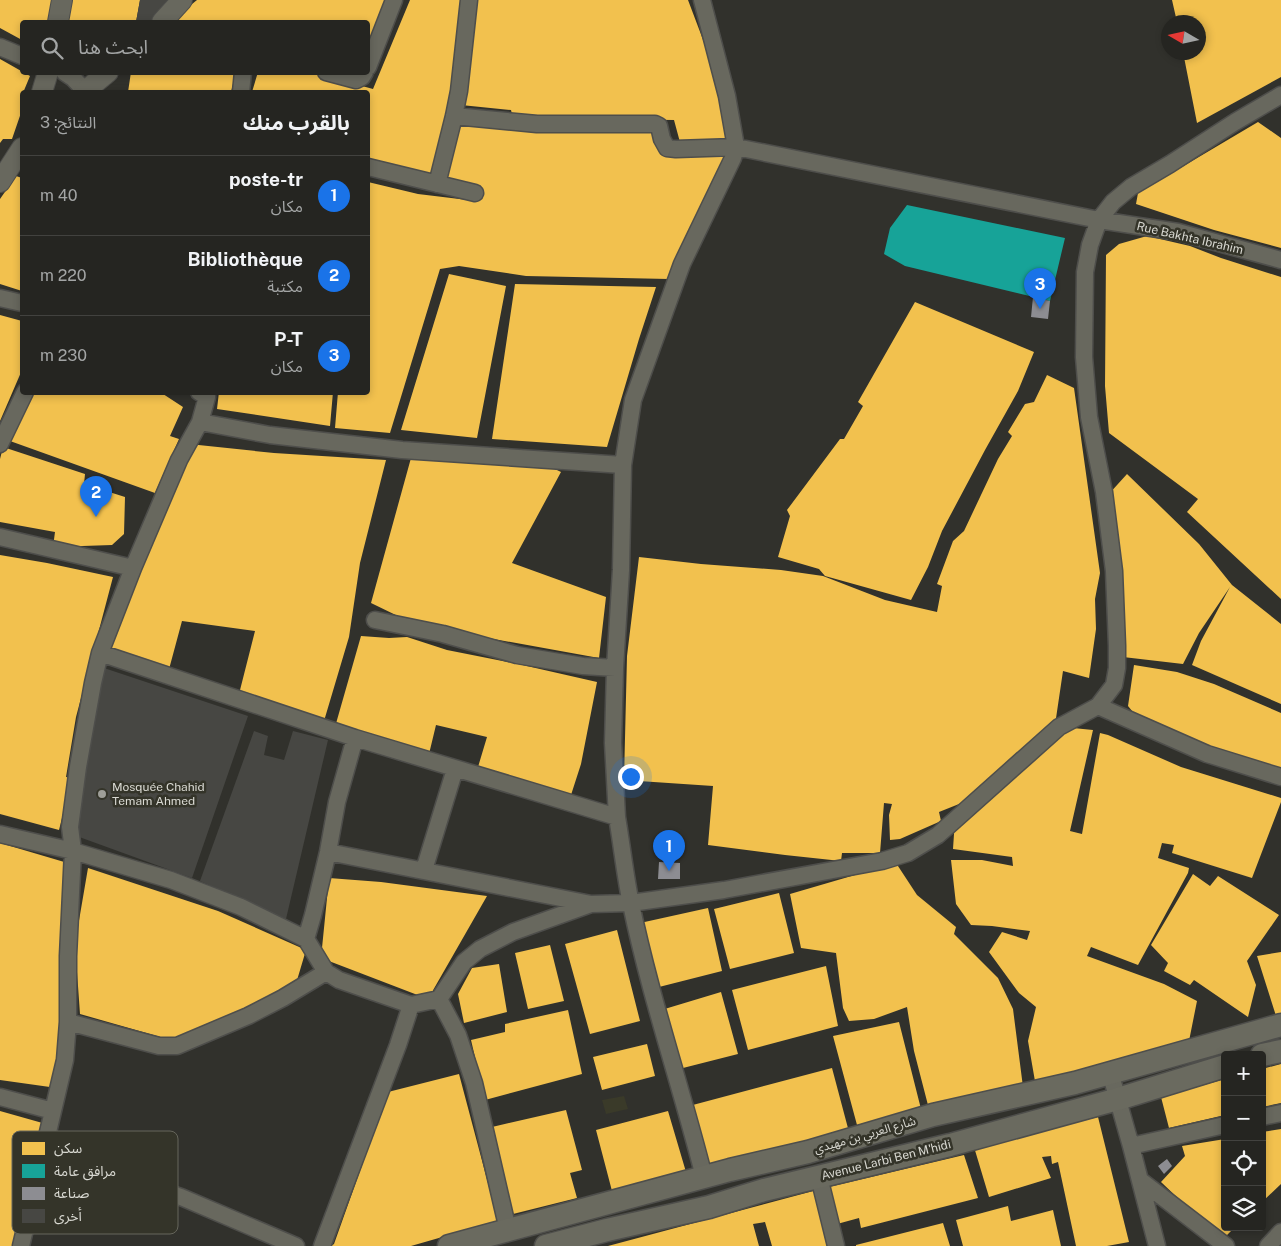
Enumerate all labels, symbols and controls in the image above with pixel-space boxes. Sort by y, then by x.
north arrow [1161,15,1206,60]
search box [20,20,370,75]
icon: search [38,34,66,62]
text: ابحث هنا [78,36,148,58]
text: بالقرب منك [243,110,350,135]
text: النتائج: 3 [40,113,96,132]
text: poste-tr [229,168,303,190]
text: 40 m [40,186,78,205]
text: 1 [331,186,337,205]
text: مكان [271,197,303,216]
street label: Rue Bakhta Ibrahim [1135,219,1245,257]
text: Bibliothèque [188,248,303,270]
text: 220 m [40,266,87,285]
text: 2 [329,266,339,285]
pin: 3 [1024,268,1056,309]
text: مكتبة [267,277,303,296]
text: P-T [274,328,303,350]
text: 230 m [40,346,87,365]
text: 3 [329,346,339,365]
text: مكان [271,357,303,376]
pin: 2 [80,476,112,517]
your location [618,764,644,790]
place label: Mosquée Chahid Temam Ahmed [112,780,205,808]
marker: Mosquée Chahid Temam Ahmed [96,788,108,800]
pin: 1 [653,830,685,871]
map controls [1221,1051,1266,1231]
button: + [1221,1051,1266,1096]
button: − [1221,1096,1266,1141]
street label: شارع العربي بن مهيدي [813,1114,918,1159]
legend [12,1131,178,1234]
street label: Avenue Larbi Ben M'hidi [820,1137,952,1183]
text: سكن [54,1140,82,1157]
button: locate [1221,1141,1266,1186]
text: مرافق عامة [54,1163,116,1181]
text: صناعة [54,1185,90,1201]
button: layers [1221,1186,1266,1231]
text: أخرى [54,1207,82,1225]

